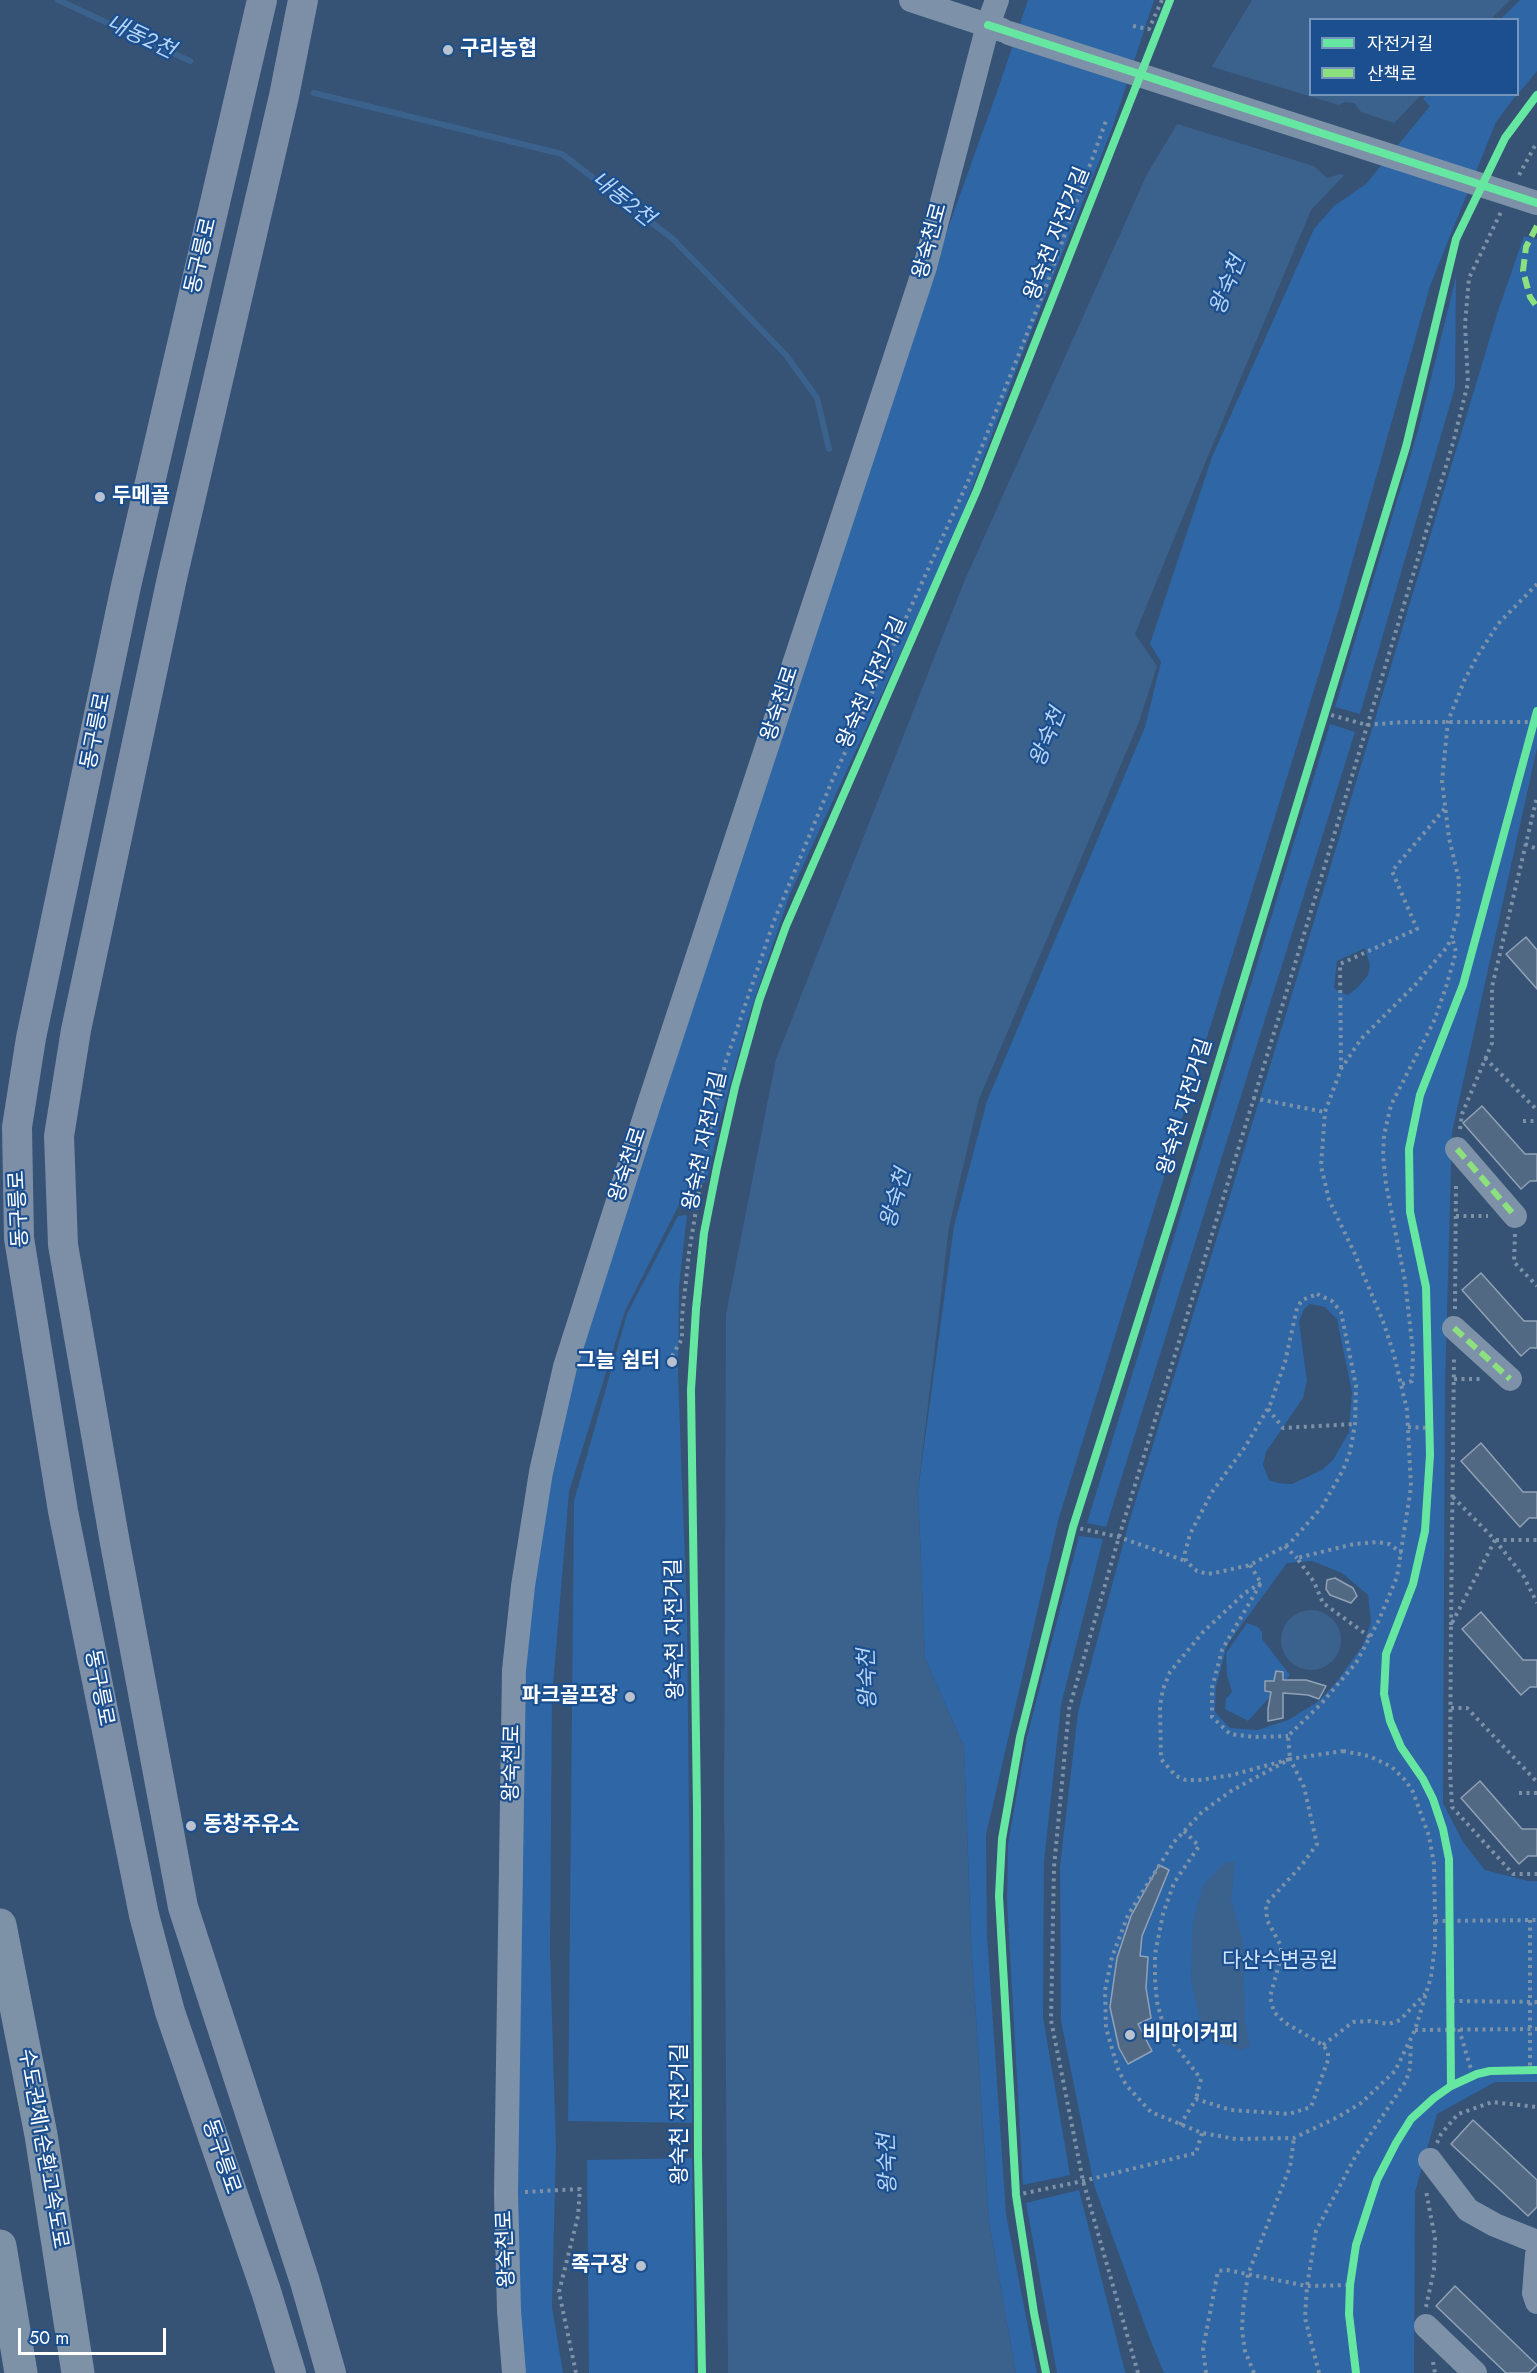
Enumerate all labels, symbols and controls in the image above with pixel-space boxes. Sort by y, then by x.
water label: 내동2천 [101,11,179,65]
legend [1309,18,1519,96]
text: 자전거길 [1367,31,1433,57]
place label: 구리농협 [460,37,537,63]
marker: 구리농협 [441,43,455,57]
text: 산책로 [1367,61,1417,87]
street label: 왕숙천 자전거길 [1020,164,1096,304]
water label: 내동2천 [585,167,659,233]
street label: 왕숙천로 [909,200,953,282]
street label: 동구릉로 [181,216,223,296]
water label: 왕숙천 [1205,253,1253,319]
place label: 두메골 [112,484,170,510]
marker: 두메골 [93,490,107,504]
street label: 왕숙천 자전거길 [833,613,913,753]
street label: 왕숙천로 [757,663,805,745]
street label: 동구릉로 [77,691,117,771]
water label: 왕숙천 [1025,705,1073,771]
street label: 왕숙천 자전거길 [1153,1036,1219,1178]
street label: 왕숙천 자전거길 [679,1069,733,1213]
street label: 왕숙천로 [605,1124,653,1206]
water label: 왕숙천 [876,1166,918,1232]
street label: 동구릉로 [5,1170,35,1248]
place label: 그늘 쉼터 [576,1349,660,1375]
marker: 그늘 쉼터 [665,1355,679,1369]
street label: 왕숙천 자전거길 [662,1558,690,1700]
street label: 동구릉로 [78,1648,118,1728]
water label: 왕숙천 [855,1648,883,1710]
place label: 파크골프장 [521,1684,618,1710]
marker: 파크골프장 [623,1690,637,1704]
street label: 왕숙천로 [500,1724,526,1802]
place label: 동창주유소 [203,1813,300,1839]
marker: 동창주유소 [184,1819,198,1833]
park label: 다산수변공원 [1222,1949,1338,1975]
place label: 비마이커피 [1142,2022,1239,2048]
marker: 비마이커피 [1123,2028,1137,2042]
street label: 왕숙천 자전거길 [668,2043,694,2185]
street label: 수도권제1순환고속도로 [12,2047,72,2251]
street label: 동구릉로 [196,2116,244,2198]
water label: 왕숙천 [875,2133,903,2195]
street label: 왕숙천로 [493,2210,521,2288]
place label: 족구장 [571,2253,629,2279]
marker: 족구장 [634,2259,648,2273]
scale bar [21,2316,170,2354]
text: 50 m [29,2325,69,2351]

